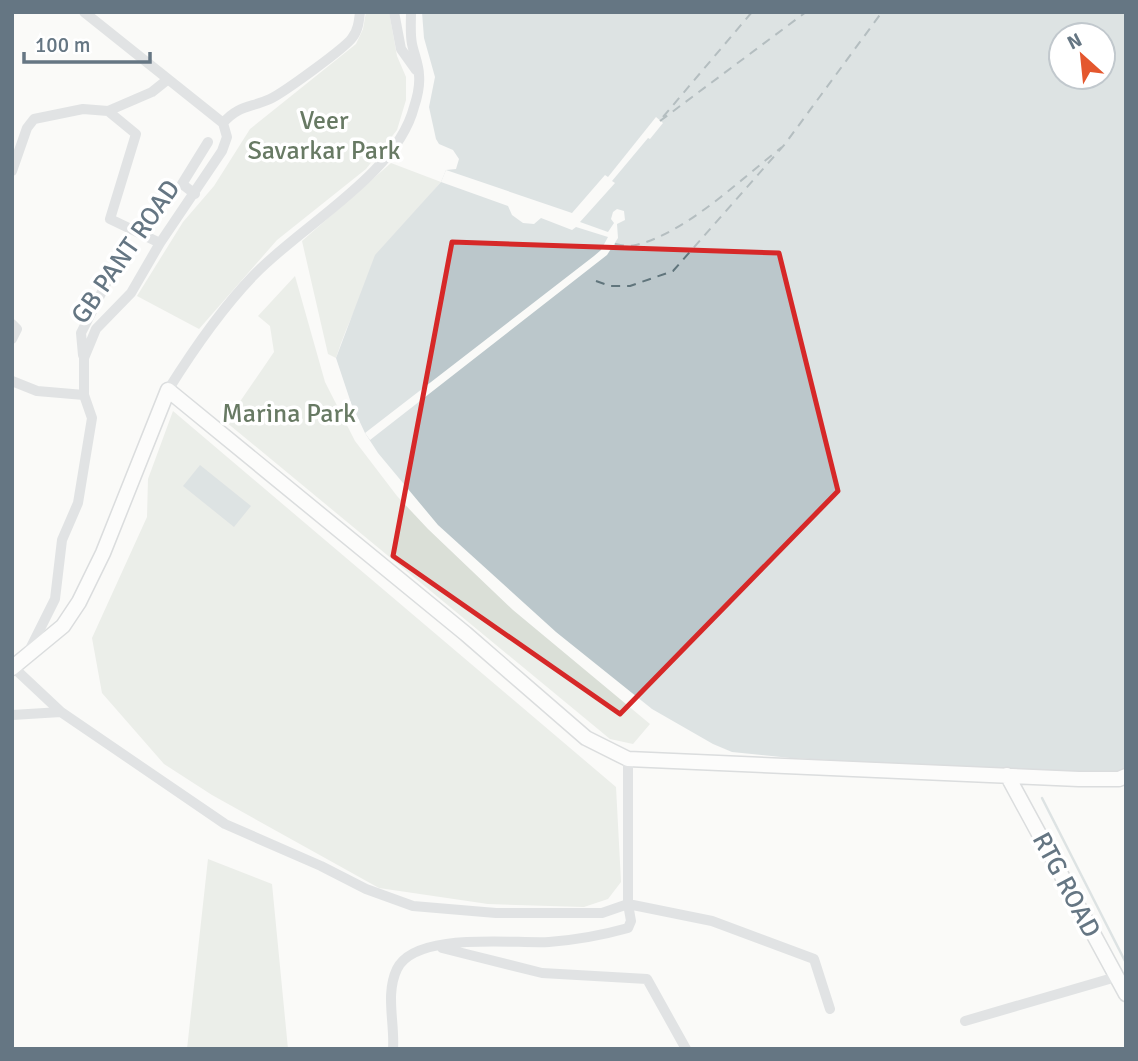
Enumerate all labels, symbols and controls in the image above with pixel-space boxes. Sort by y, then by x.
scale bar [24,21,150,65]
north arrow [1047,21,1117,91]
text: N [1063,28,1086,55]
text: 100 m [35,32,90,58]
park label: Veer Savarkar Park [247,105,401,167]
street label: GB PANT ROAD [65,174,187,330]
park label: Marina Park [222,398,356,430]
street label: RTG ROAD [1025,827,1107,943]

